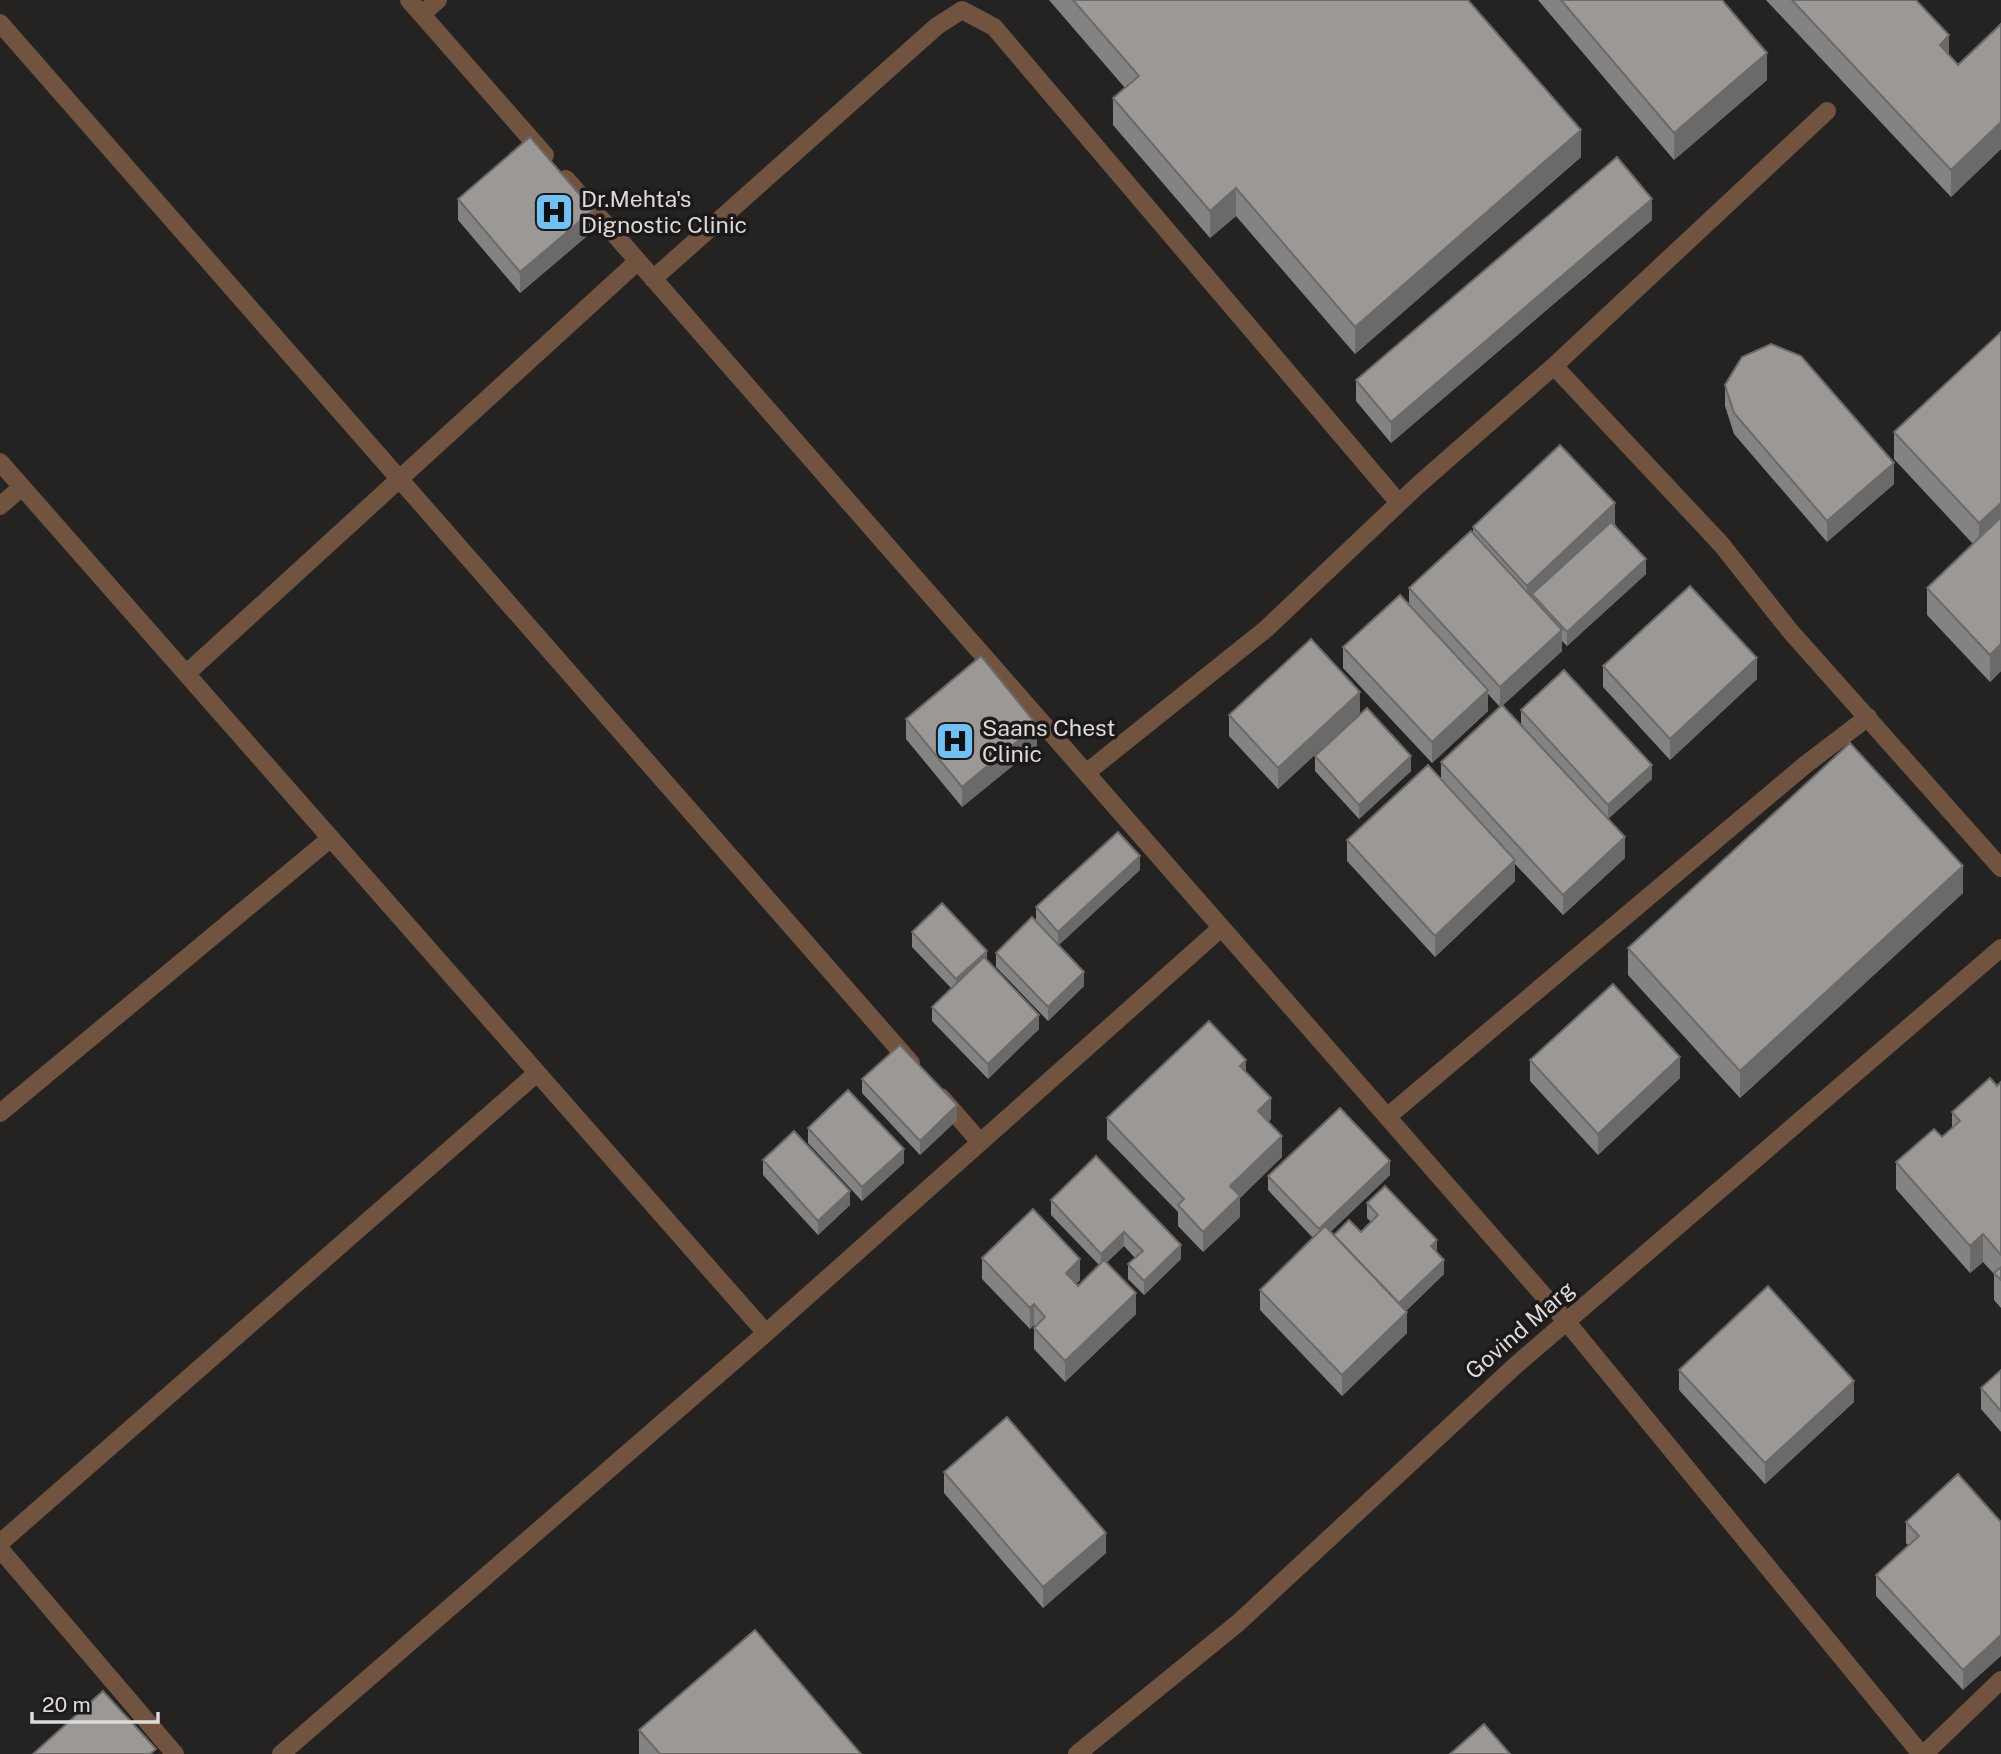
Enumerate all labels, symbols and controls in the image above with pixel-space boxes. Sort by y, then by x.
place label: Dr.Mehta's Dignostic Clinic [581,185,747,238]
hospital icon: Dr.Mehta's Dignostic Clinic [533,191,575,233]
place label: Saans Chest Clinic [982,714,1115,767]
hospital icon: Saans Chest Clinic [934,720,976,762]
street label: Govind Marg [1460,1275,1580,1384]
scale bar [32,1680,158,1724]
text: 20 m [42,1692,91,1717]

